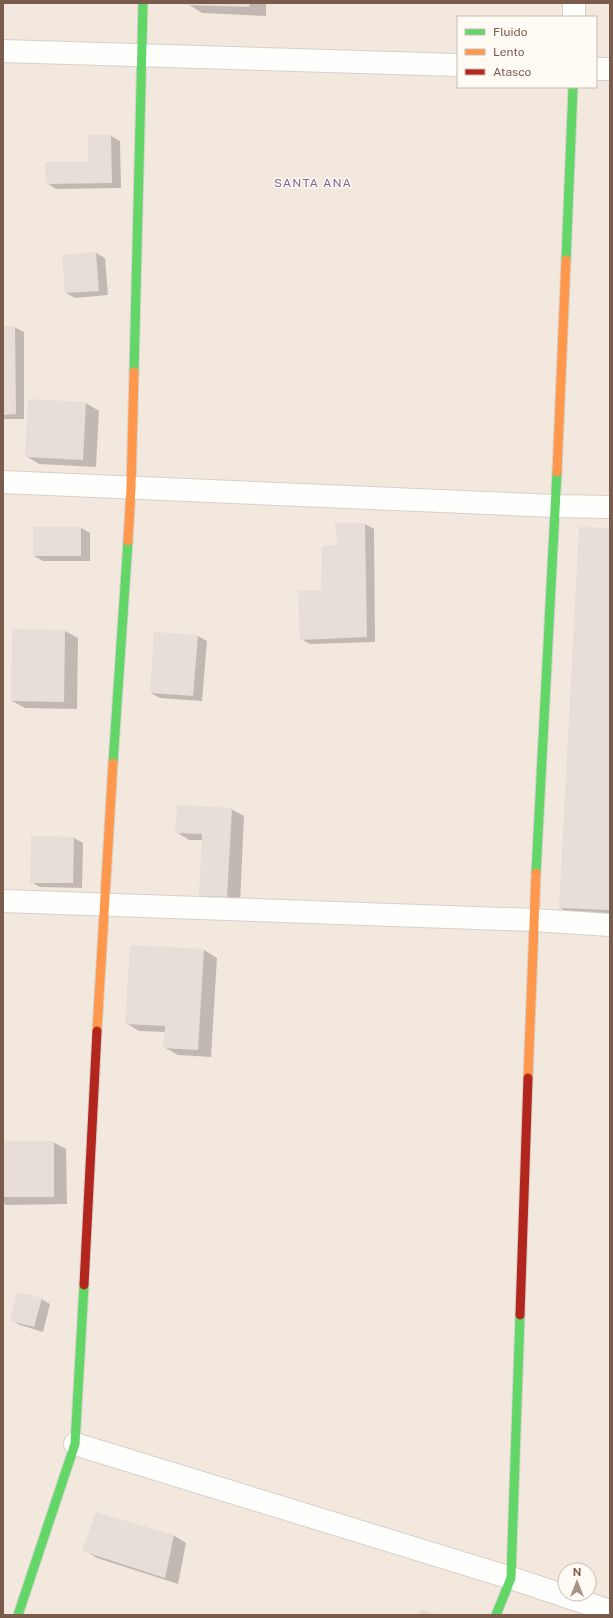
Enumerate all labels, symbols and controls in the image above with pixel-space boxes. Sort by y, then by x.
legend [457,16,597,88]
text: Fluido [493,25,528,39]
text: Lento [493,45,525,59]
text: Atasco [493,65,532,79]
district label: SANTA ANA [274,176,352,190]
north arrow [557,1562,597,1602]
text: N [573,1566,581,1578]

